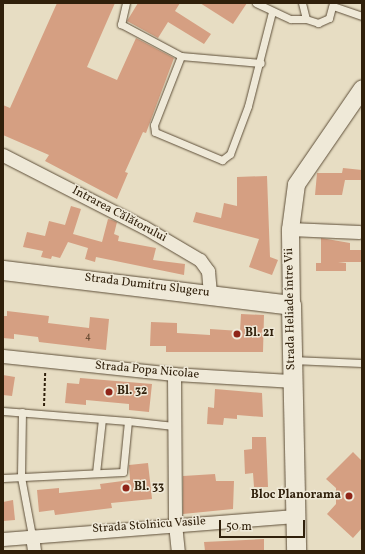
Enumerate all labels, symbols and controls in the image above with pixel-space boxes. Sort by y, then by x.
street label: Intrarea Călătorului [69,184,169,246]
street label: Strada Heliade între Vii [283,248,299,370]
street label: Strada Dumitru Slugeru [84,271,210,301]
place label: Bl. 21 [245,327,274,341]
marker: Bl. 21 [232,329,242,339]
house number: 4 [85,331,91,343]
street label: Strada Popa Nicolae [94,359,200,383]
place label: Bl. 32 [117,385,147,399]
marker: Bl. 32 [104,387,114,397]
place label: Bl. 33 [134,481,164,495]
marker: Bl. 33 [121,483,131,493]
place label: Bloc Planorama [251,489,341,503]
marker: Bloc Planorama [344,491,354,501]
scale bar [221,512,307,538]
street label: Strada Stolnicu Vasile [92,515,206,537]
text: 50 m [226,519,252,535]

